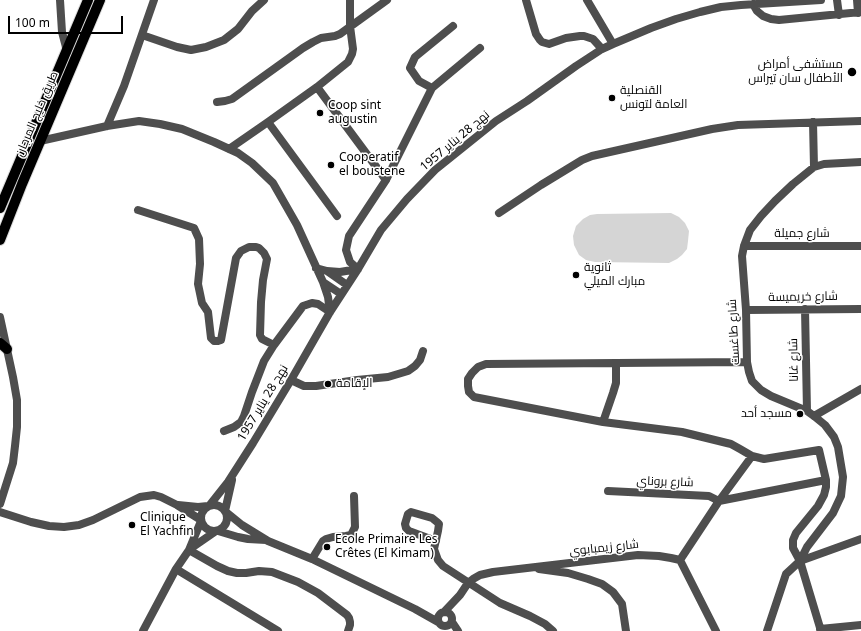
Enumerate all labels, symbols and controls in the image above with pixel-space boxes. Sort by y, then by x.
scale bar [10,8,125,34]
text: 100 m [15,14,50,31]
place label: مستشفى أمراض الأطفال سان تيراس [748,58,843,86]
marker: مستشفى أمراض الأطفال سان تيراس [846,66,858,78]
street label: طريق خليج المرجان [12,69,62,159]
place label: القنصلية العامة لتونس [620,84,687,112]
marker: القنصلية العامة لتونس [607,93,617,103]
place label: Coop sint augustin [328,99,381,127]
marker: Coop sint augustin [315,108,325,118]
street label: نهج 28 يناير 1957 [417,108,493,174]
place label: Cooperatif el boustene [339,151,405,179]
marker: Cooperatif el boustene [326,160,336,170]
street label: شارع جميلة [774,227,830,241]
place label: ثانوية مبارك الميلي [584,261,645,289]
marker: ثانوية مبارك الميلي [571,270,581,280]
street label: شارع خريميسة [768,289,838,305]
street label: شارع طاغست [725,299,743,365]
street label: شارع غانا [786,338,802,382]
street label: نهج 28 يناير 1957 [235,362,291,444]
place label: الإقامة [336,377,372,391]
marker: الإقامة [323,379,333,389]
place label: مسجد أحد [741,407,792,421]
marker: مسجد أحد [795,409,805,419]
street label: شارع بروناي [636,474,694,490]
place label: Clinique El Yachfin [140,511,194,539]
marker: Clinique El Yachfin [127,520,137,530]
place label: Ecole Primaire Les Crêtes (El Kimam) [335,533,437,561]
street label: شارع زيمبابوي [569,537,639,559]
marker: Ecole Primaire Les Crêtes (El Kimam) [322,542,332,552]

